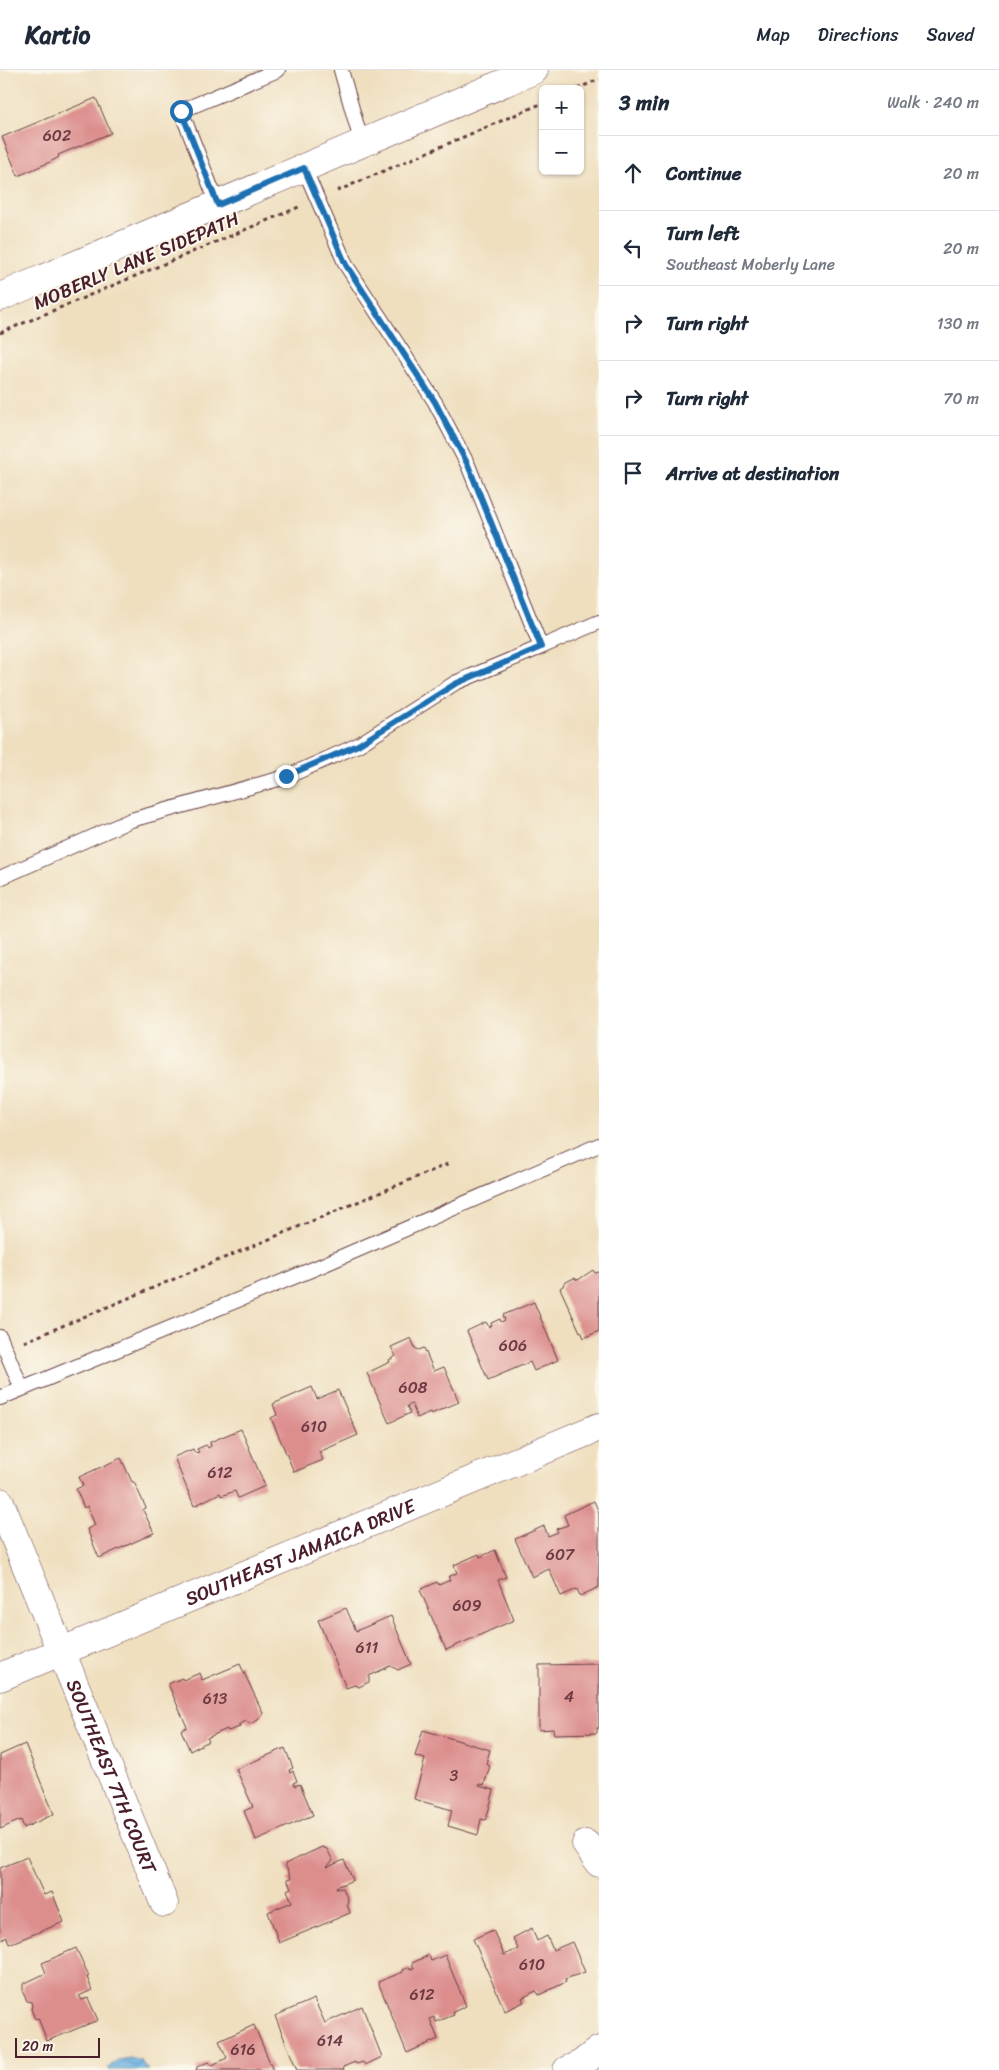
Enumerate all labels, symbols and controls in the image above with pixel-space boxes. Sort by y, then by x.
text: Kartio [25,14,90,56]
text: Map [757,19,790,51]
text: Directions [818,19,899,51]
text: Saved [927,19,974,51]
text: 3 min [619,84,669,122]
map controls [539,85,584,175]
button: + [539,85,584,130]
text: Walk · 240 m [887,88,979,117]
route start [170,100,193,123]
house number: 602 [43,121,71,150]
button: − [539,130,584,175]
text: Continue [666,157,742,190]
icon: ahead [619,159,647,187]
text: 20 m [943,159,979,188]
street label: MOBERLY LANE SIDEPATH [28,202,245,319]
text: Turn left [666,217,739,250]
icon: left [619,234,647,262]
text: 20 m [943,234,979,263]
text: Southeast Moberly Lane [666,250,835,279]
text: Turn right [666,307,748,340]
icon: right [619,309,647,337]
text: 130 m [937,309,979,338]
text: Turn right [666,382,748,415]
icon: right [619,384,647,412]
text: 70 m [943,384,979,413]
text: Arrive at destination [666,457,839,490]
icon: arrive [619,459,647,487]
route end [275,765,298,788]
house number: 606 [499,1331,527,1360]
house number: 608 [399,1373,428,1402]
house number: 610 [301,1412,327,1441]
house number: 612 [207,1458,233,1487]
street label: SOUTHEAST JAMAICA DRIVE [180,1489,422,1615]
house number: 607 [546,1540,575,1569]
house number: 609 [452,1591,482,1620]
house number: 611 [356,1633,379,1662]
street label: SOUTHEAST 7TH COURT [57,1674,167,1880]
house number: 4 [564,1682,574,1711]
house number: 613 [203,1684,228,1713]
house number: 3 [450,1761,459,1790]
house number: 610 [519,1950,545,1979]
house number: 612 [409,1980,435,2009]
house number: 614 [317,2026,343,2055]
text: 20 m [22,2034,53,2059]
scale bar [15,2035,100,2058]
house number: 616 [230,2035,256,2064]

